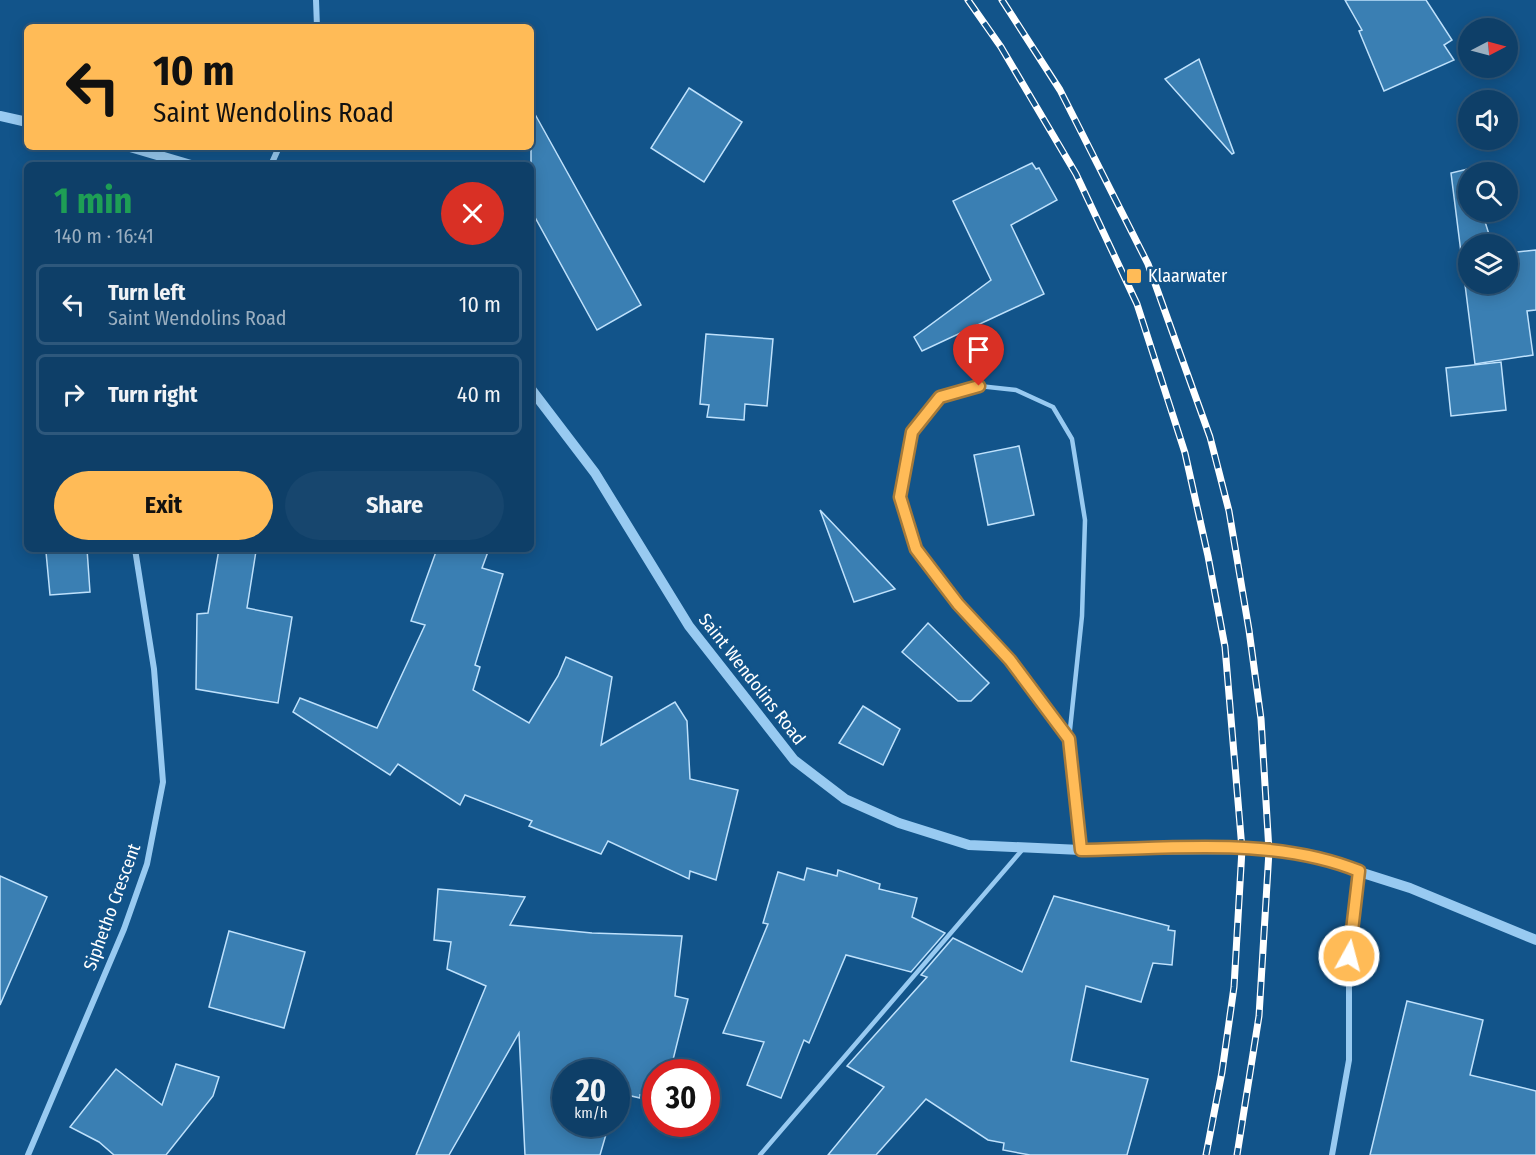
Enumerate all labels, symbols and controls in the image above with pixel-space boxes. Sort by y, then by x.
north arrow [1458,18,1518,78]
map controls [1458,18,1518,294]
text: 10 m [153,46,234,96]
icon: left [54,48,132,126]
button: sound [1458,90,1518,150]
text: Saint Wendolins Road [153,97,394,129]
button: search [1458,162,1518,222]
text: 1 min [54,179,132,223]
button: close [441,182,504,245]
text: 140 m · 16:41 [54,224,154,248]
button: layers [1458,234,1518,294]
place label: Klaarwater [1148,265,1228,287]
marker: Klaarwater [1125,267,1143,285]
text: Turn left [108,279,186,306]
icon: left [57,288,90,321]
text: 10 m [459,291,501,318]
text: Saint Wendolins Road [108,306,287,330]
pin [953,324,1004,386]
icon: arrive [962,333,995,366]
icon: right [57,378,90,411]
text: Turn right [108,381,197,408]
text: 40 m [457,381,501,408]
button: Exit [54,471,273,540]
button: Share [285,471,504,540]
street label: Saint Wendolins Road [694,609,810,749]
street label: Siphetho Crescent [79,840,145,973]
position arrow [1317,924,1381,988]
speed limit sign: 30 [642,1059,720,1137]
text: 20 [576,1073,606,1109]
text: km/h [574,1104,608,1122]

